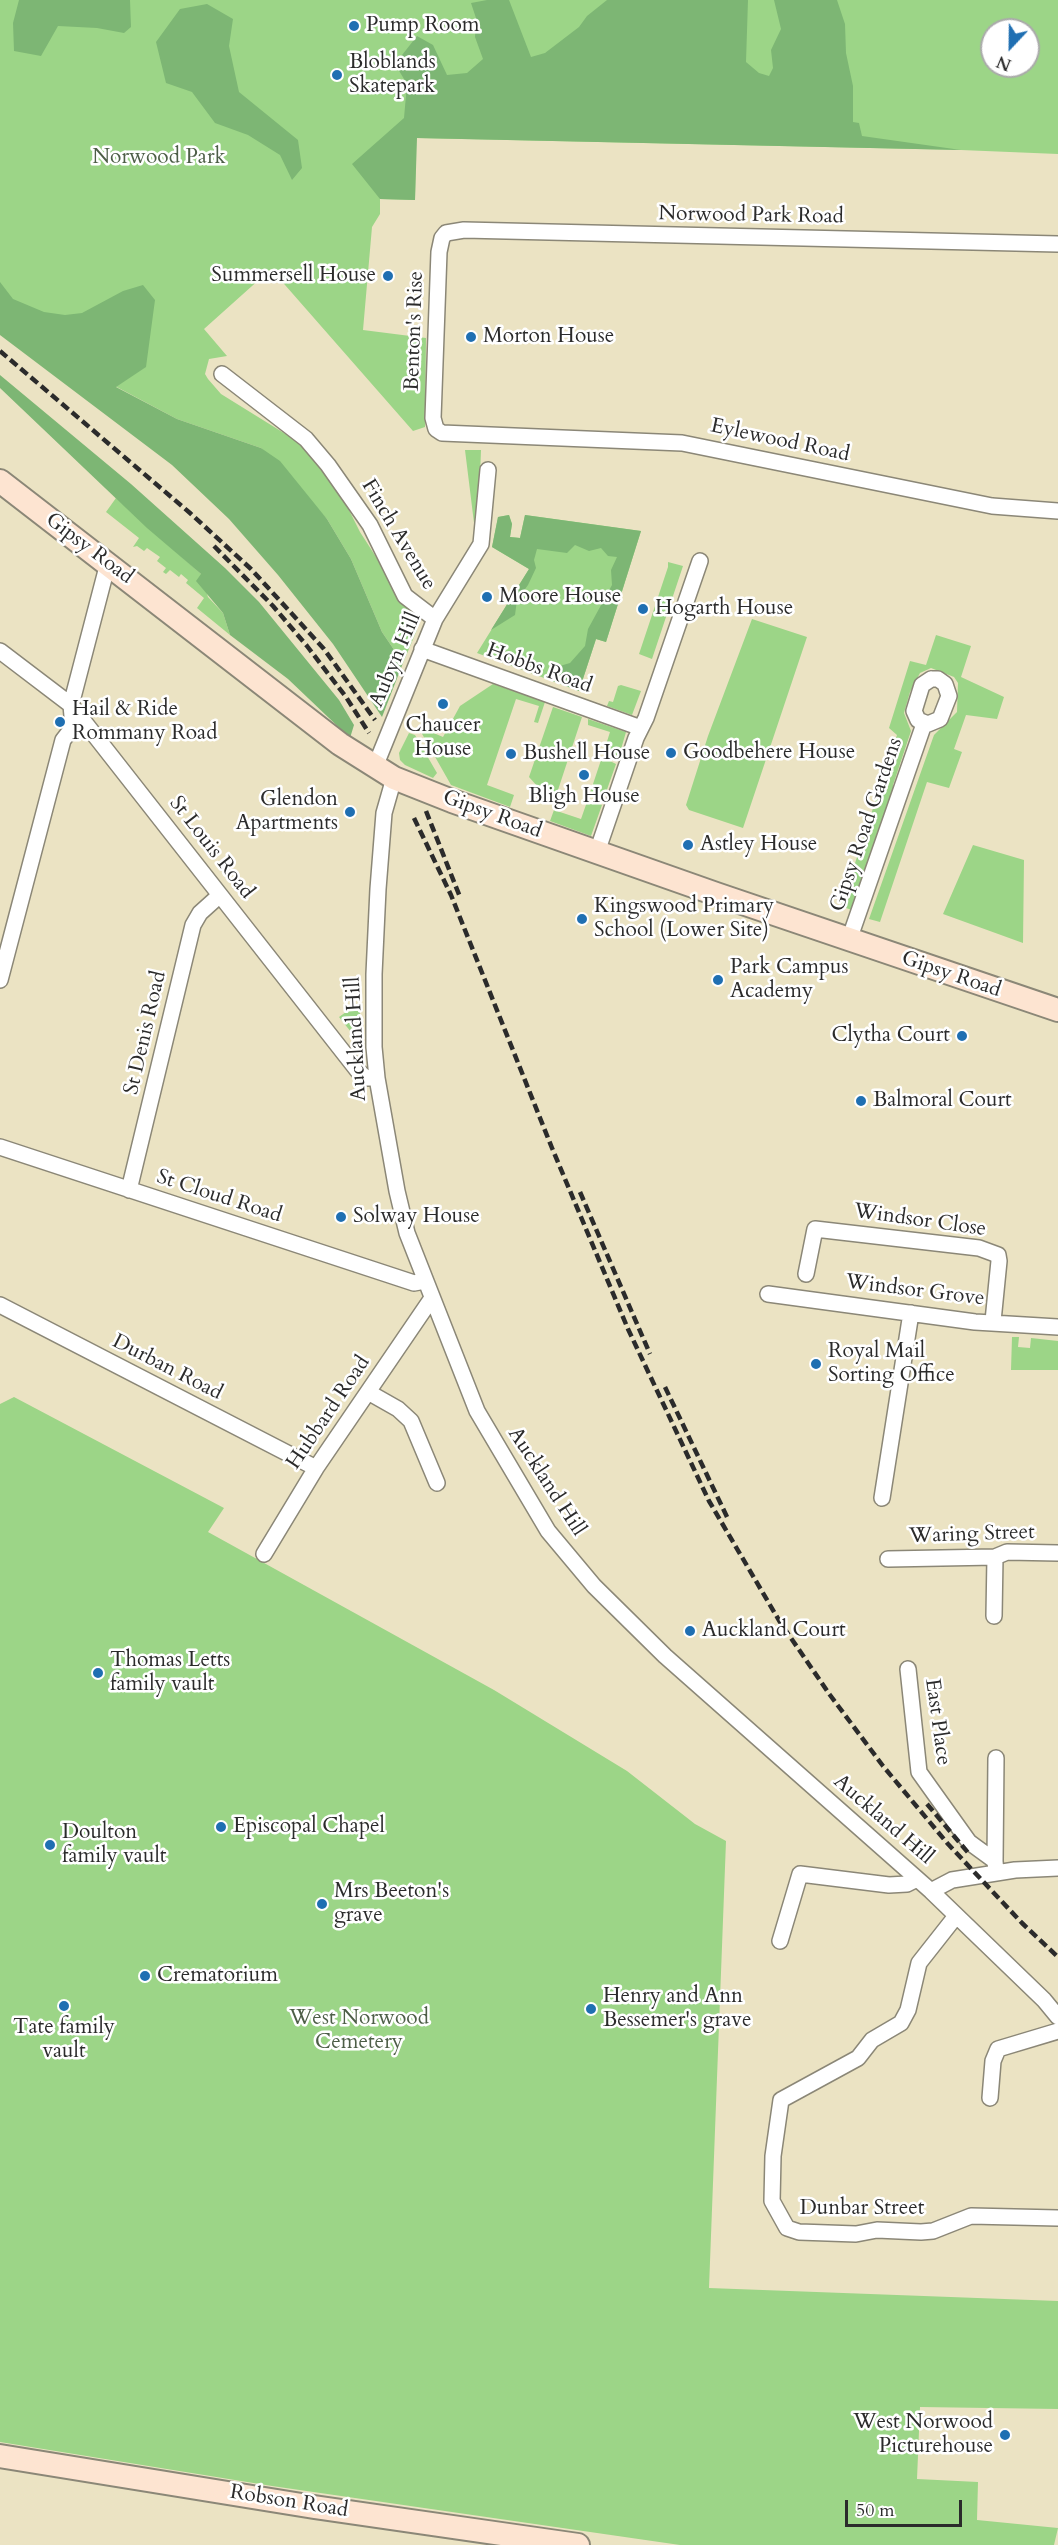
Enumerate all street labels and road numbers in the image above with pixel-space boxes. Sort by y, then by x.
street label: Norwood Park Road [658,202,844,230]
street label: Benton's Rise [400,271,430,391]
street label: Eylewood Road [708,414,852,468]
street label: Finch Avenue [355,475,441,595]
street label: Gipsy Road [40,508,138,590]
street label: Aubyn Hill [365,609,427,711]
street label: Hobbs Road [483,638,595,700]
street label: Gipsy Road Gardens [825,735,909,915]
street label: Gipsy Road [439,785,545,845]
street label: St Louis Road [163,792,259,904]
street label: Gipsy Road [898,946,1004,1004]
street label: St Denis Road [120,969,172,1097]
street label: Auckland Hill [341,976,373,1102]
street label: St Cloud Road [153,1165,285,1229]
street label: Windsor Close [852,1199,988,1243]
street label: Windsor Grove [844,1270,986,1312]
street label: Durban Road [108,1329,226,1407]
street label: Hubbard Road [282,1352,376,1474]
street label: Auckland Hill [502,1423,590,1541]
street label: Waring Street [909,1520,1035,1550]
street label: East Place [918,1677,956,1767]
street label: Auckland Hill [828,1770,938,1870]
street label: Dunbar Street [800,2196,924,2222]
street label: Robson Road [228,2480,350,2524]

